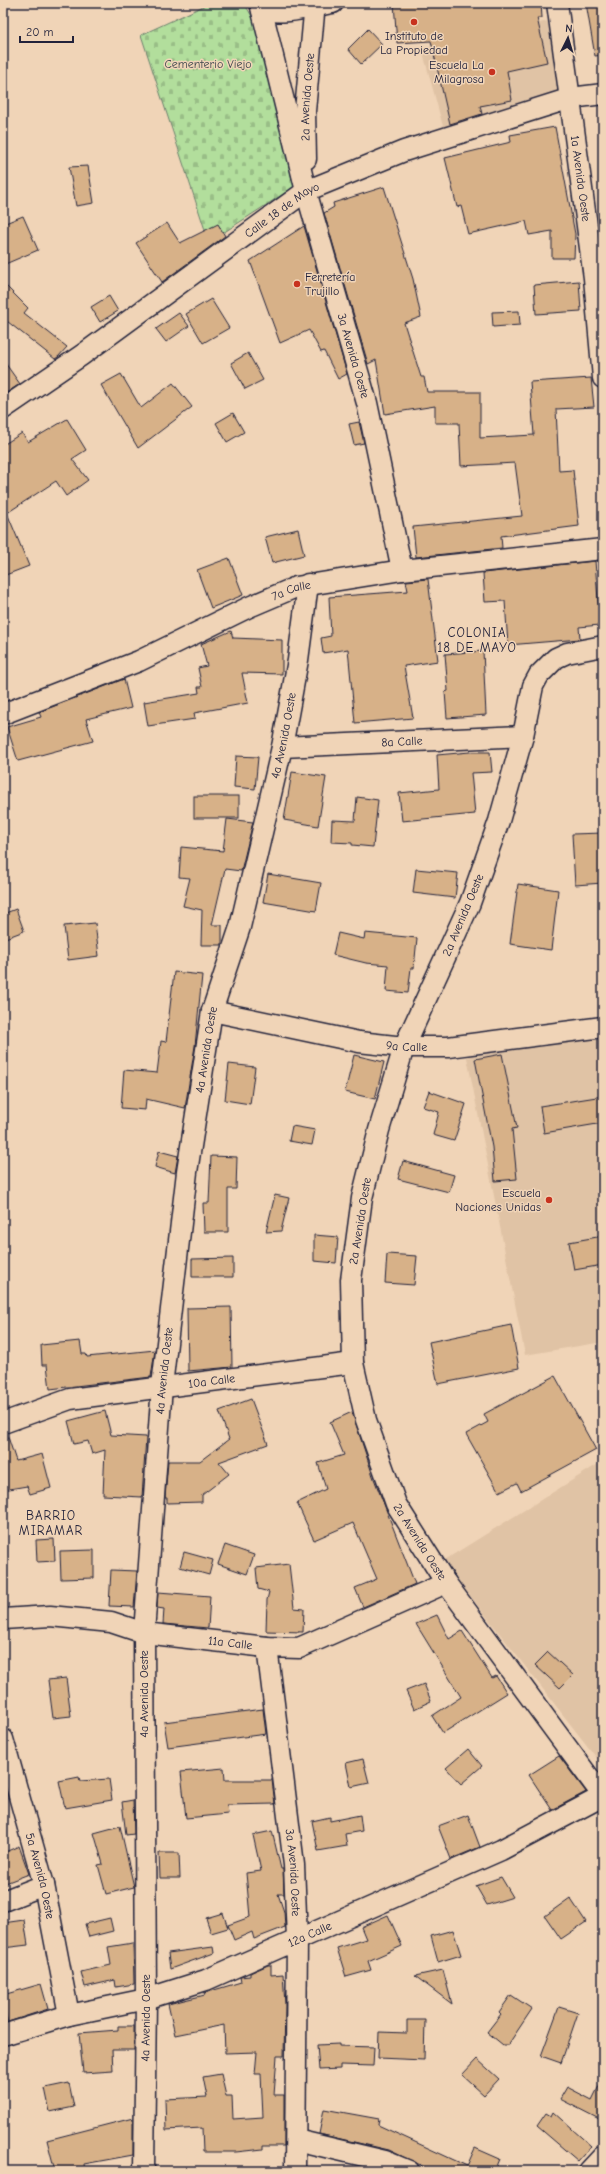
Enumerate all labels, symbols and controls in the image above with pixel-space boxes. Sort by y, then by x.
marker: Instituto de La Propiedad [409,17,419,27]
scale bar [20,18,73,44]
north arrow [548,18,588,58]
text: N [565,22,573,35]
text: 20 m [26,25,54,39]
place label: Instituto de La Propiedad [380,29,448,57]
street label: 2a Avenida Oeste [298,53,317,141]
park label: Cementerio Viejo [164,57,252,71]
place label: Escuela La Milagrosa [429,58,484,86]
marker: Escuela La Milagrosa [487,67,497,77]
street label: 1a Avenida Oeste [568,135,593,222]
street label: Calle 18 de Mayo [242,179,321,241]
place label: Ferretería Trujillo [305,270,355,298]
marker: Ferretería Trujillo [292,279,302,289]
street label: 3a Avenida Oeste [335,312,372,400]
street label: 7a Calle [269,578,312,604]
district label: COLONIA 18 DE MAYO [437,625,517,655]
street label: 4a Avenida Oeste [268,691,299,780]
street label: 8a Calle [381,734,423,749]
street label: 2a Avenida Oeste [439,872,487,958]
street label: 4a Avenida Oeste [192,1004,220,1094]
street label: 9a Calle [385,1038,427,1054]
street label: 2a Avenida Oeste [346,1176,374,1266]
place label: Escuela Naciones Unidas [455,1186,541,1214]
marker: Escuela Naciones Unidas [544,1195,554,1205]
street label: 4a Avenida Oeste [153,1326,176,1415]
street label: 10a Calle [187,1371,236,1391]
street label: 2a Avenida Oeste [390,1501,449,1583]
district label: BARRIO MIRAMAR [19,1508,83,1538]
street label: 11a Calle [207,1633,253,1652]
street label: 4a Avenida Oeste [137,1650,151,1738]
street label: 3a Avenida Oeste [283,1828,303,1917]
street label: 5a Avenida Oeste [23,1831,57,1920]
street label: 12a Calle [286,1919,334,1950]
street label: 4a Avenida Oeste [138,1974,153,2062]

